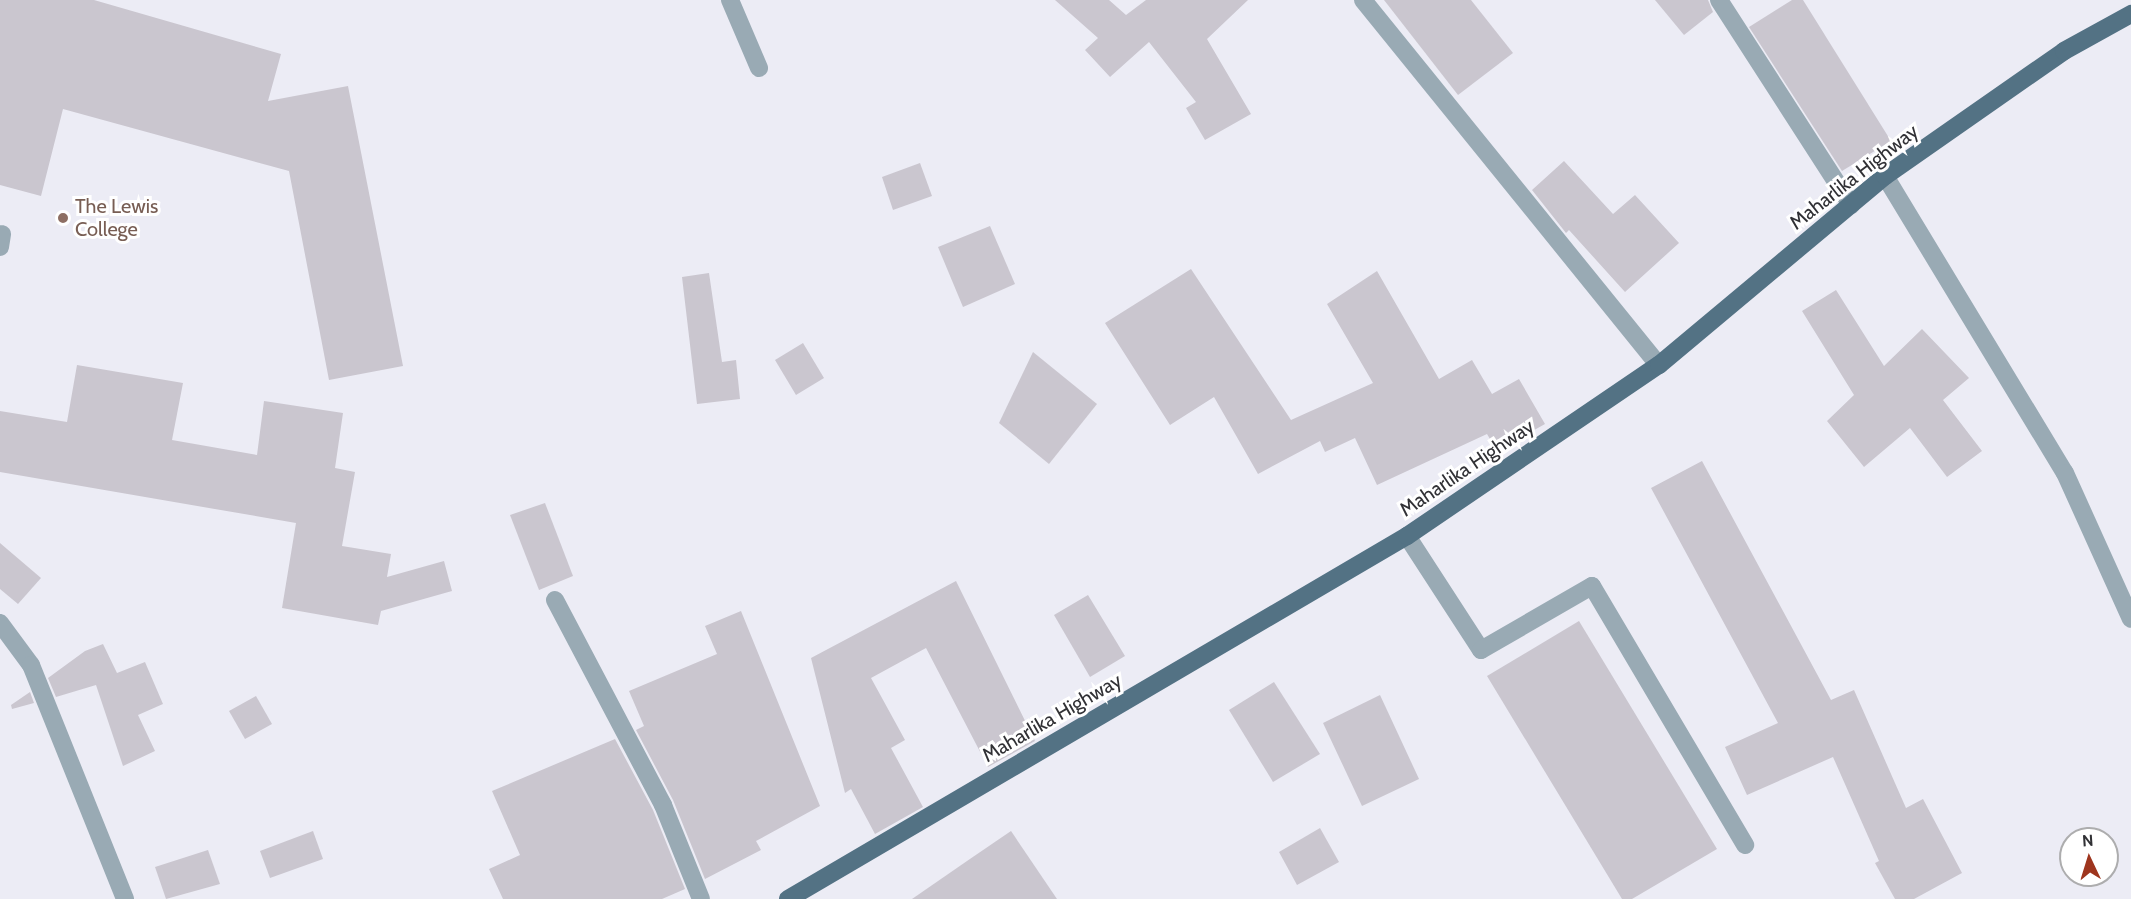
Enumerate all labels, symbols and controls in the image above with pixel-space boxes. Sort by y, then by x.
street label: Maharlika Highway [1785,119,1923,235]
place label: The Lewis College [75,195,158,242]
marker: The Lewis College [56,211,70,225]
street label: Maharlika Highway [1395,414,1539,522]
street label: Maharlika Highway [978,668,1126,768]
north arrow [2059,827,2119,887]
text: N [2082,831,2094,850]

